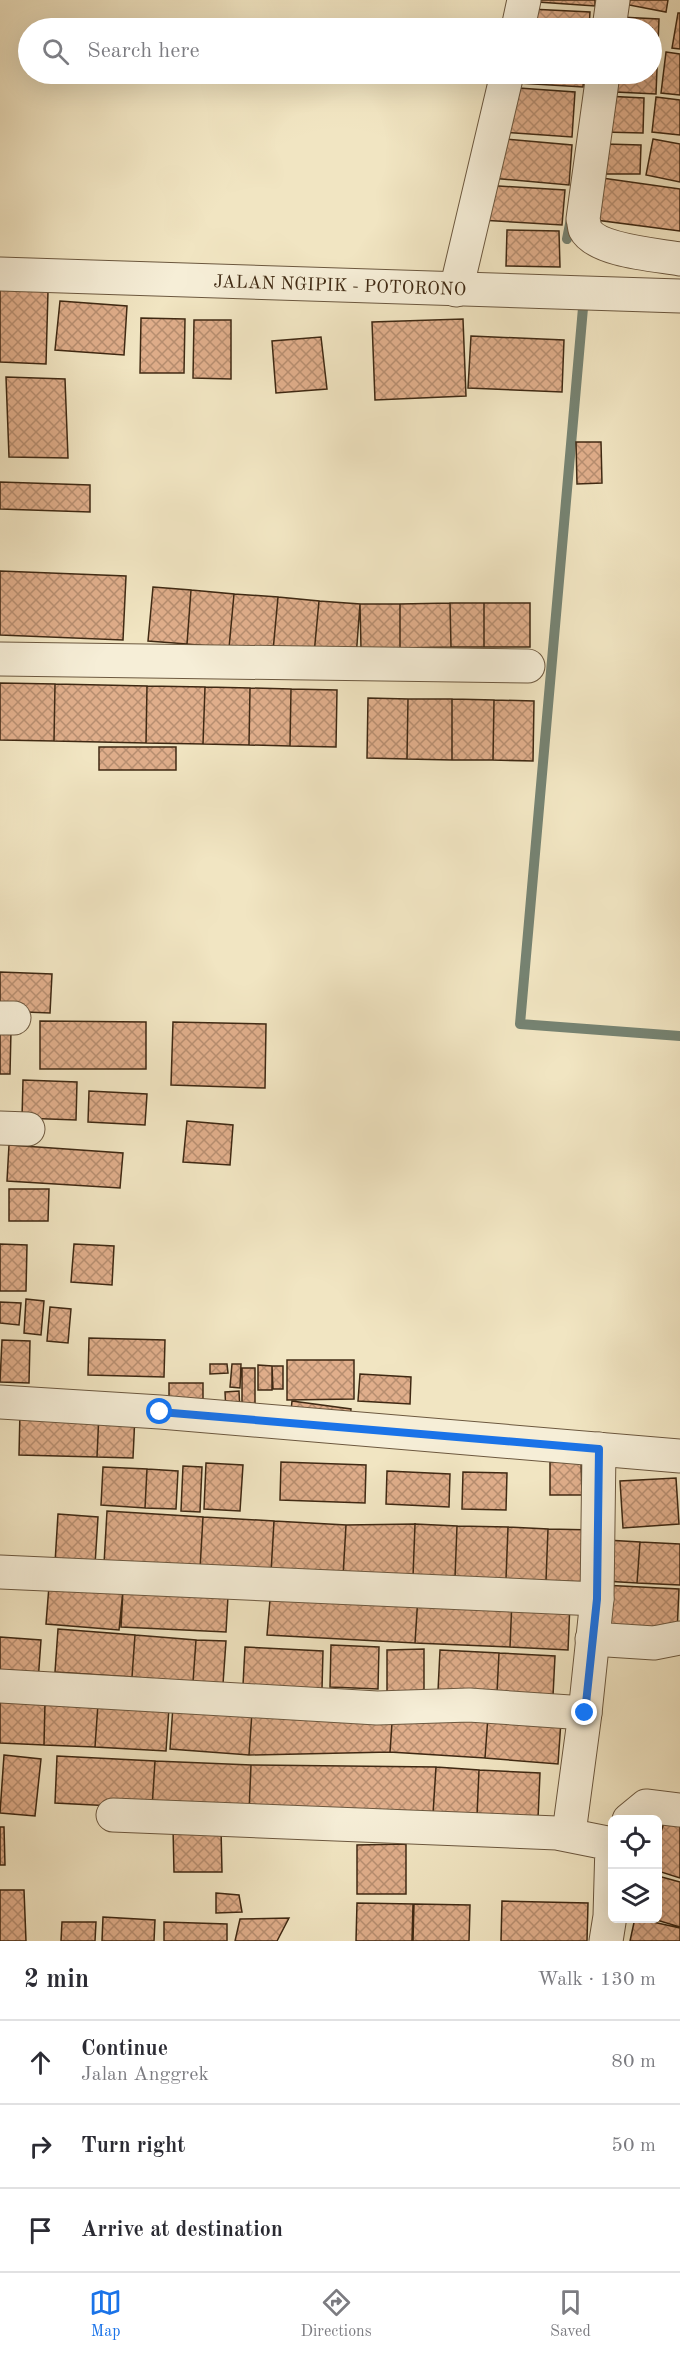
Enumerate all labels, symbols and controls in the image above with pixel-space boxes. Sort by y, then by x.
search box [18,18,662,84]
icon: search [39,35,72,68]
text: Search here [87,40,200,62]
street label: JALAN NGIPIK - POTORONO [213,273,467,299]
route start [146,1398,172,1424]
route end [571,1699,597,1725]
map controls [608,1815,662,1923]
button: locate [608,1815,662,1869]
button: layers [608,1869,662,1923]
text: 2 min [24,1967,89,1993]
text: Walk · 130 m [537,1970,656,1990]
text: Continue [81,2038,168,2060]
icon: ahead [24,2046,57,2079]
text: 80 m [611,2052,656,2072]
text: Jalan Anggrek [81,2065,209,2085]
icon: right [24,2130,57,2163]
text: Turn right [81,2135,185,2157]
text: 50 m [611,2136,656,2156]
icon: arrive [24,2214,57,2247]
text: Arrive at destination [81,2219,283,2241]
tab: Map [89,2286,122,2342]
tab: Directions [301,2286,372,2342]
tab: Saved [550,2286,591,2342]

